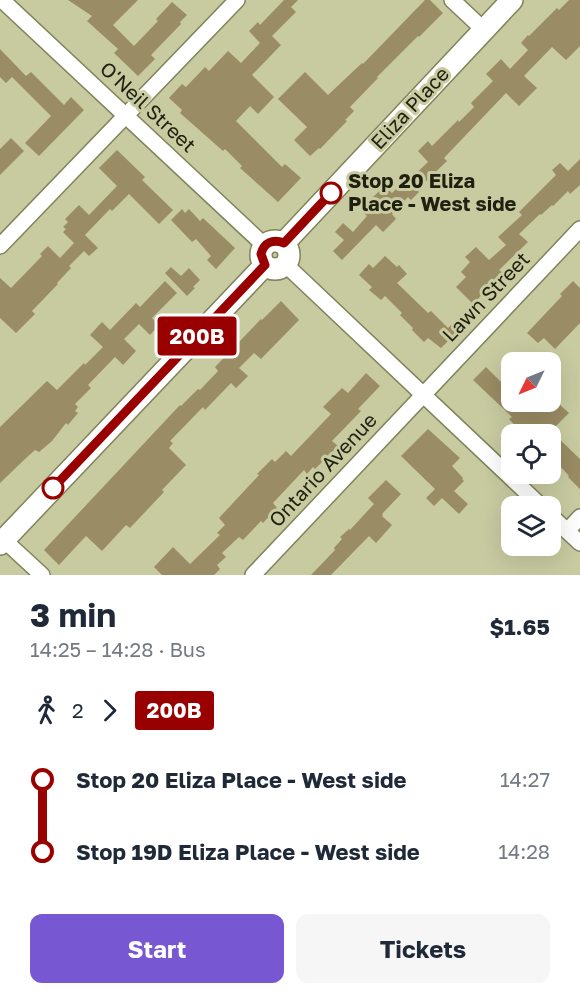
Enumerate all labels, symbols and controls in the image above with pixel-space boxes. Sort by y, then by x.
street label: O'Neil Street [96,56,201,157]
street label: Eliza Place [365,61,453,153]
place label: Stop 20 Eliza Place - West side [348,168,516,215]
marker: Stop 20 Eliza Place - West side [320,182,342,204]
street label: Lawn Street [437,246,534,346]
line badge: 200B [155,316,239,356]
text: 200B [170,323,224,349]
north arrow [501,352,561,412]
map controls [501,352,561,556]
street label: Ontario Avenue [263,407,381,531]
button: locate [501,424,561,484]
unlabelled marker [42,477,64,499]
button: layers [501,496,561,556]
text: 3 min [30,595,116,634]
text: $1.65 [489,613,550,640]
text: 14:25 – 14:28 · Bus [30,637,206,661]
icon: walk [30,694,63,727]
icon: forward [93,694,126,727]
text: 200B [147,697,202,723]
text: 2 [72,698,84,722]
text: Stop 20 Eliza Place - West side [76,766,406,793]
text: 14:27 [500,767,550,791]
text: Stop 19D Eliza Place - West side [76,838,420,865]
text: 14:28 [498,839,550,863]
button: Start [30,914,284,983]
button: Tickets [296,914,550,983]

